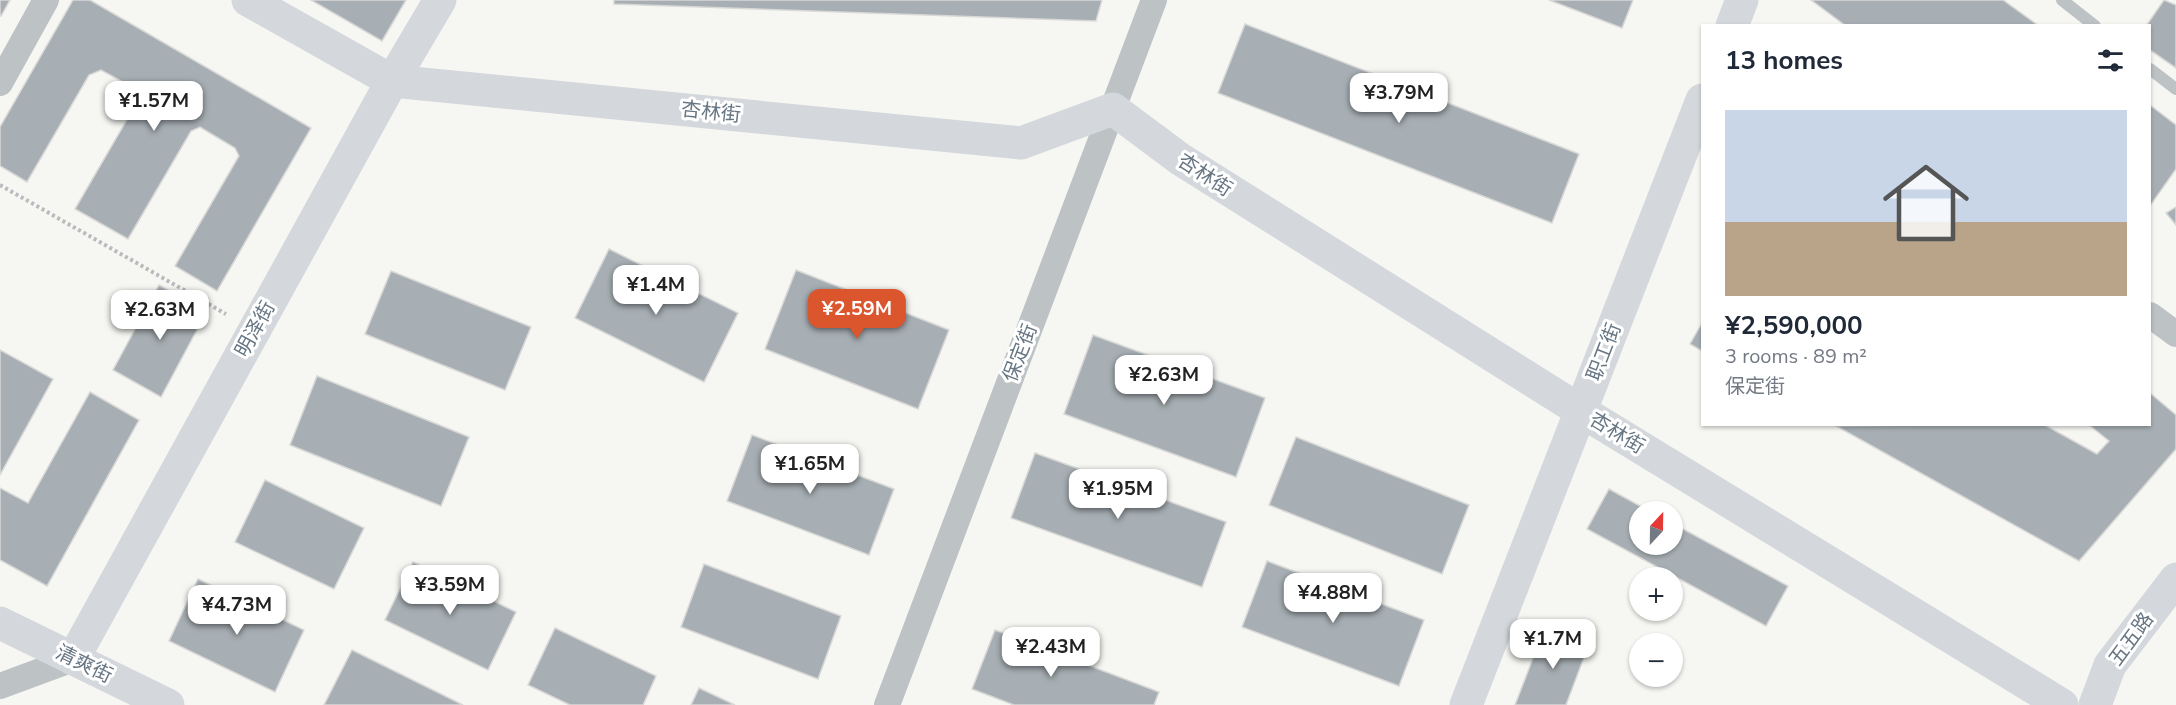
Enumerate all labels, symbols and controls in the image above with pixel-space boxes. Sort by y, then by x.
text: 13 homes [1725,43,1843,78]
icon: filters [2094,44,2127,77]
pin: ¥3.79M [1350,73,1448,124]
text: ¥3.79M [1364,79,1434,106]
pin: ¥1.57M [105,81,203,132]
text: ¥1.57M [119,87,189,114]
street label: 杏林街 [680,95,742,129]
street label: 杏林街 [1172,147,1238,203]
icon: home [1872,149,1980,257]
pin: ¥1.4M [614,265,698,316]
text: ¥1.4M [627,271,685,298]
pin: ¥2.59M [808,289,906,340]
pin: ¥2.63M [111,290,209,341]
text: ¥2.59M [822,295,892,322]
text: ¥2.63M [125,296,195,323]
street label: 明泽街 [229,296,281,362]
text: ¥2,590,000 [1725,308,1863,343]
street label: 职工街 [1581,319,1627,385]
street label: 保定街 [997,320,1043,386]
text: 3 rooms · 89 m² [1725,343,1867,370]
pin: ¥2.63M [1115,355,1213,406]
text: ¥2.63M [1129,361,1199,388]
text: 保定街 [1725,373,1785,400]
street label: 杏林街 [1584,406,1650,460]
pin: ¥1.65M [761,444,859,495]
text: ¥1.65M [775,450,845,477]
pin: ¥1.95M [1069,469,1167,520]
text: ¥1.95M [1083,475,1153,502]
north arrow [1629,501,1683,555]
map controls [1629,501,1683,687]
pin: ¥3.59M [401,565,499,616]
button: + [1629,567,1683,621]
text: ¥3.59M [415,571,485,598]
pin: ¥4.88M [1284,573,1382,624]
text: ¥4.88M [1298,579,1368,606]
pin: ¥4.73M [188,585,286,636]
text: ¥4.73M [202,591,272,618]
street label: 五五路 [2102,607,2160,671]
pin: ¥1.7M [1511,619,1595,670]
text: ¥1.7M [1524,625,1582,652]
pin: ¥2.43M [1002,627,1100,678]
text: ¥2.43M [1016,633,1086,660]
button: − [1629,633,1683,687]
street label: 清爽街 [51,639,117,689]

